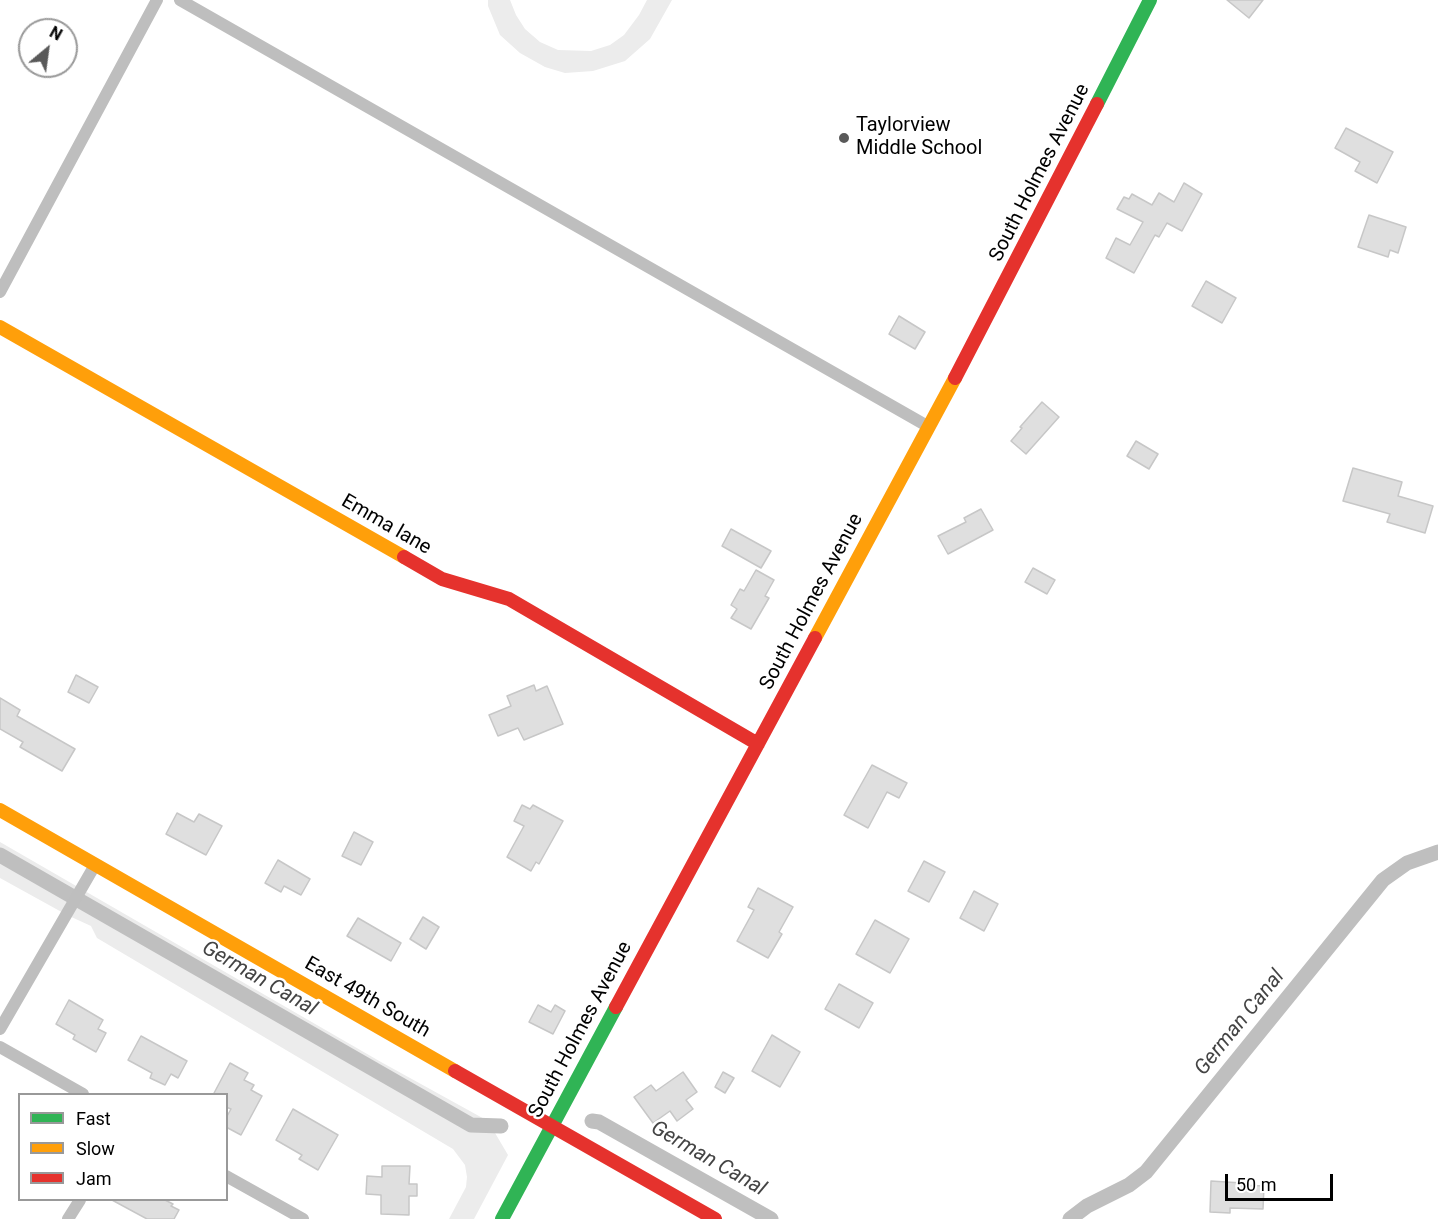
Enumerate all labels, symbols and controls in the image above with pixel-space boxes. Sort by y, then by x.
north arrow [18,18,78,78]
text: N [46,23,66,45]
street label: South Holmes Avenue [985,80,1095,266]
place label: Taylorview Middle School [856,114,982,161]
marker: Taylorview Middle School [837,131,851,145]
street label: Emma lane [337,490,435,560]
street label: South Holmes Avenue [755,510,869,694]
water label: German Canal [197,936,321,1022]
street label: South Holmes Avenue [524,938,638,1122]
street label: East 49th South [300,952,434,1044]
water label: German Canal [1190,965,1290,1081]
legend [18,1093,228,1201]
text: Fast [76,1108,111,1129]
water label: German Canal [646,1116,770,1202]
text: Slow [76,1138,115,1159]
scale bar [1228,1162,1336,1200]
text: Jam [76,1168,112,1189]
text: 50 m [1236,1174,1276,1195]

